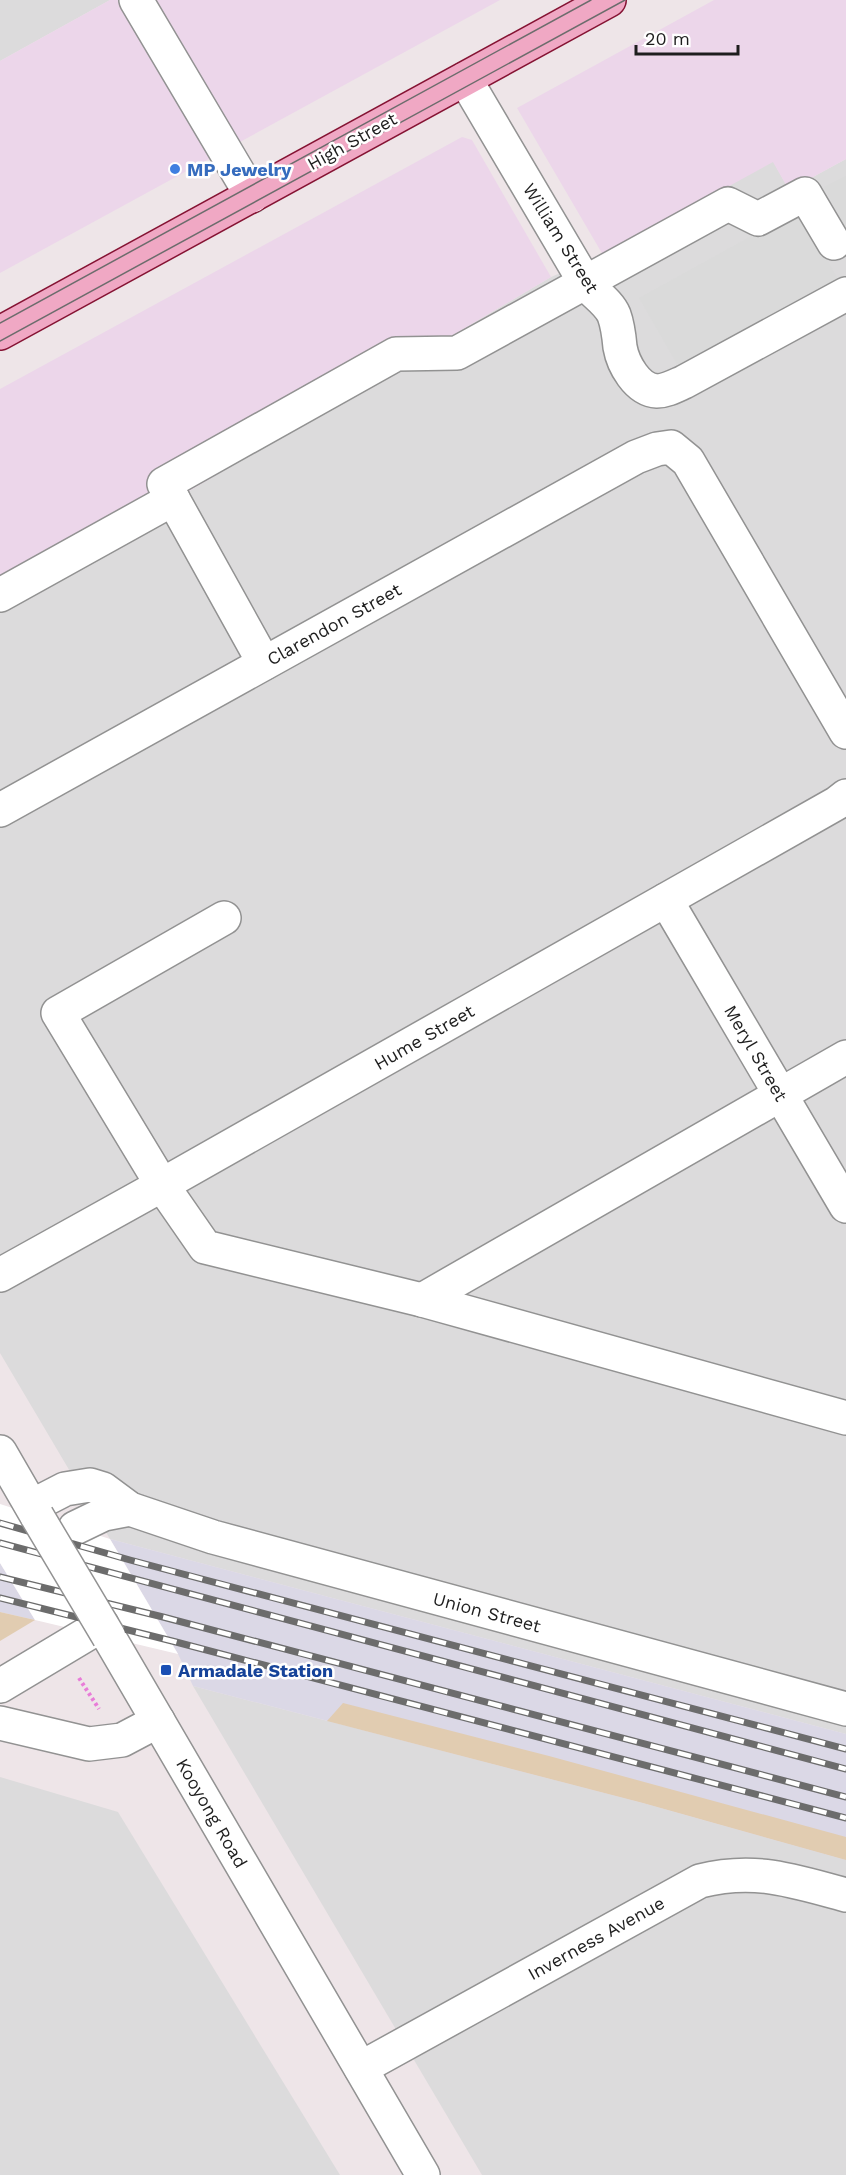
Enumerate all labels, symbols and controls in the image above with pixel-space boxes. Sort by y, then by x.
scale bar [636,18,738,56]
text: 20 m [645,28,690,49]
street label: High Street [304,108,401,174]
place label: MP Jewelry [187,159,292,180]
marker: MP Jewelry [168,162,182,176]
street label: William Street [519,179,603,297]
street label: Clarendon Street [263,578,405,670]
street label: Hume Street [370,1000,478,1074]
street label: Meryl Street [720,1001,792,1105]
street label: Union Street [431,1588,544,1637]
place label: Armadale Station [178,1660,333,1681]
marker: Armadale Station [159,1663,173,1677]
street label: Kooyong Road [172,1754,252,1872]
street label: Inverness Avenue [524,1892,668,1984]

